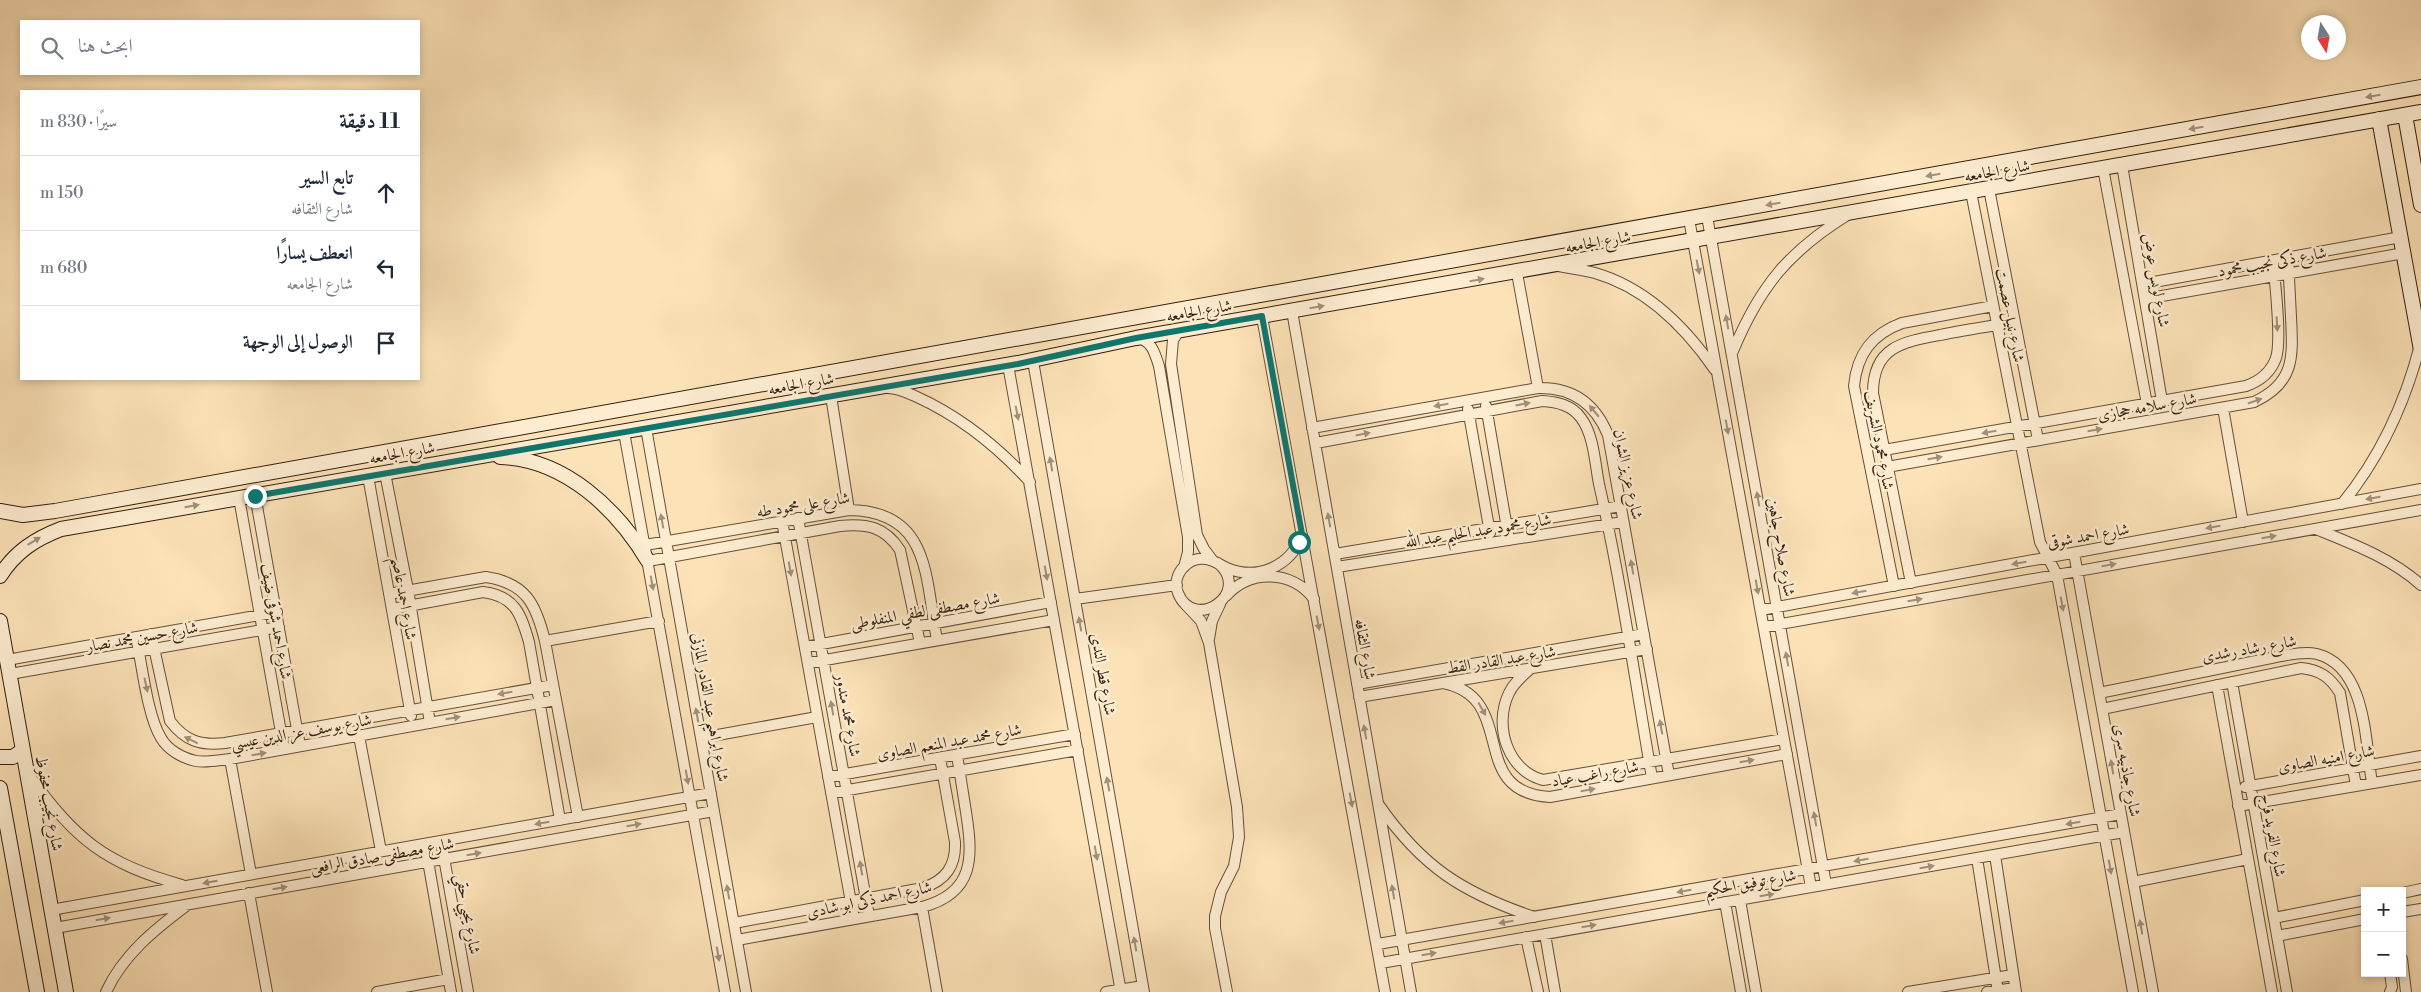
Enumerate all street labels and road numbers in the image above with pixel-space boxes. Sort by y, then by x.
street label: شارع الجامعه [1963,155,2032,190]
street label: شارع الجامعه [1564,226,1633,261]
street label: شارع لويس عوض [2135,231,2174,329]
street label: شارع ذكى نجيب محمود [2216,242,2329,284]
street label: شارع نبيل عصمت [1988,266,2029,365]
street label: شارع الجامعه [1165,295,1234,330]
street label: شارع الجامعه [767,368,836,403]
street label: شارع سلامه حجازى [2096,388,2199,429]
street label: شارع محمود الشريف [1857,389,1898,492]
street label: شارع عزيز الشوان [1606,427,1647,522]
street label: شارع الجامعه [368,437,437,472]
street label: شارع على محمود طه [755,488,852,525]
street label: شارع صلاح جاهين [1759,496,1800,599]
street label: شارع محمود عبد الحليم عبد الله [1403,507,1554,558]
street label: شارع احمد شوقى [2046,519,2131,556]
street label: شارع احمد عاصم [381,555,421,643]
street label: شارع احمد شوقى ضيف [253,562,296,681]
street label: شارع مصطفى لطفي المنفلوطى [849,588,1002,639]
street label: شارع حسين محمد نصار [83,617,200,660]
street label: شارع الثقافه [1347,617,1380,682]
street label: شارع ابراهيم عبد القادر المازنى [681,631,733,784]
street label: شارع قطر الندى [1083,631,1120,717]
street label: شارع رشاد رشدى [2200,631,2299,670]
street label: شارع عبد القادر القط [1445,641,1558,681]
street label: شارع محمد مندور [828,670,865,759]
street label: شارع يوسف عز الدين عيسي [229,710,374,759]
street label: شارع محمد عبد المنعم الصاوى [875,719,1024,769]
street label: شارع جاذبيه سرى [2106,722,2145,819]
street label: شارع امنيه الصاوى [2276,741,2377,780]
street label: شارع نجيب محفوظ [28,754,67,853]
street label: شارع راغب عياد [1550,756,1641,794]
street label: شارع الفريد فرج [2252,792,2290,879]
street label: شارع مصطفى صادق الرافعى [309,833,456,881]
street label: شارع توفيق الحكيم [1703,865,1799,907]
street label: شارع يحيي حقي [446,872,485,957]
street label: شارع احمد ذكى ابو شادى [804,876,934,926]

